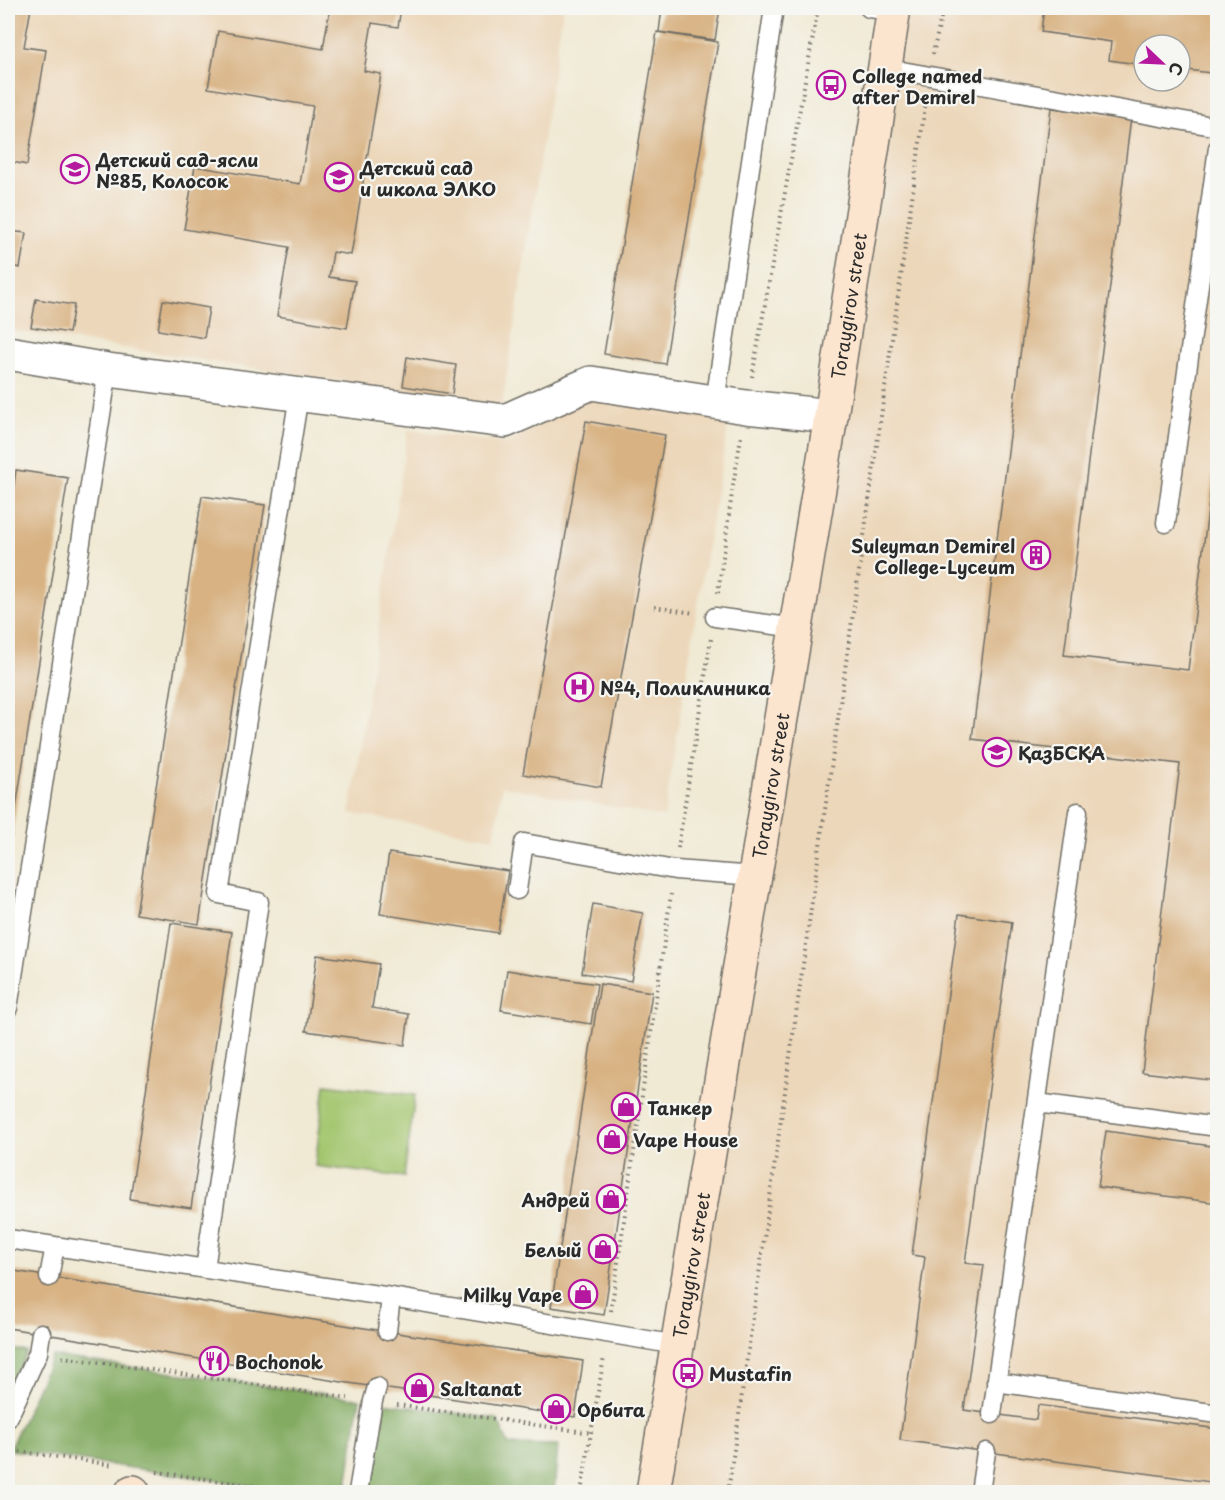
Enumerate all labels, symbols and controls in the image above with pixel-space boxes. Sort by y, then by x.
north arrow [1132,33,1192,93]
text: С [1163,59,1190,79]
place label: College named after Demirel [852,62,982,110]
bus stop icon: College named after Demirel [815,69,847,101]
place label: Детский сад-ясли №85, Колосок [95,146,259,194]
school or university icon: Детский сад-ясли №85, Колосок [59,153,91,185]
place label: Детский сад и школа ЭЛКО [359,154,496,202]
school or university icon: Детский сад и школа ЭЛКО [323,161,355,193]
street label: Toraygirov street [823,231,873,381]
place label: Suleyman Demirel College-Lyceum [851,532,1015,580]
building icon: Suleyman Demirel College-Lyceum [1020,539,1052,571]
hospital icon: №4, Поликлиника [563,671,595,703]
place label: №4, Поликлиника [600,674,771,701]
street label: Toraygirov street [744,710,795,861]
school or university icon: ҚазБСҚА [981,736,1013,768]
place label: ҚазБСҚА [1018,739,1105,766]
shop icon: Танкер [610,1091,642,1123]
place label: Танкер [647,1094,712,1121]
shop icon: Vape House [596,1123,628,1155]
place label: Vape House [633,1126,738,1153]
shop icon: Андрей [595,1183,627,1215]
place label: Андрей [520,1186,590,1213]
street label: Toraygirov street [665,1190,716,1340]
shop icon: Белый [587,1233,619,1265]
place label: Белый [524,1236,582,1263]
shop icon: Milky Vape [567,1278,599,1310]
place label: Milky Vape [463,1281,562,1308]
restaurant icon: Bochonok [198,1345,230,1377]
place label: Bochonok [235,1348,324,1375]
bus stop icon: Mustafin [672,1357,704,1389]
place label: Mustafin [709,1360,792,1387]
shop icon: Saltanat [403,1372,435,1404]
place label: Saltanat [440,1375,522,1402]
shop icon: Орбита [540,1393,572,1425]
place label: Орбита [577,1396,646,1423]

